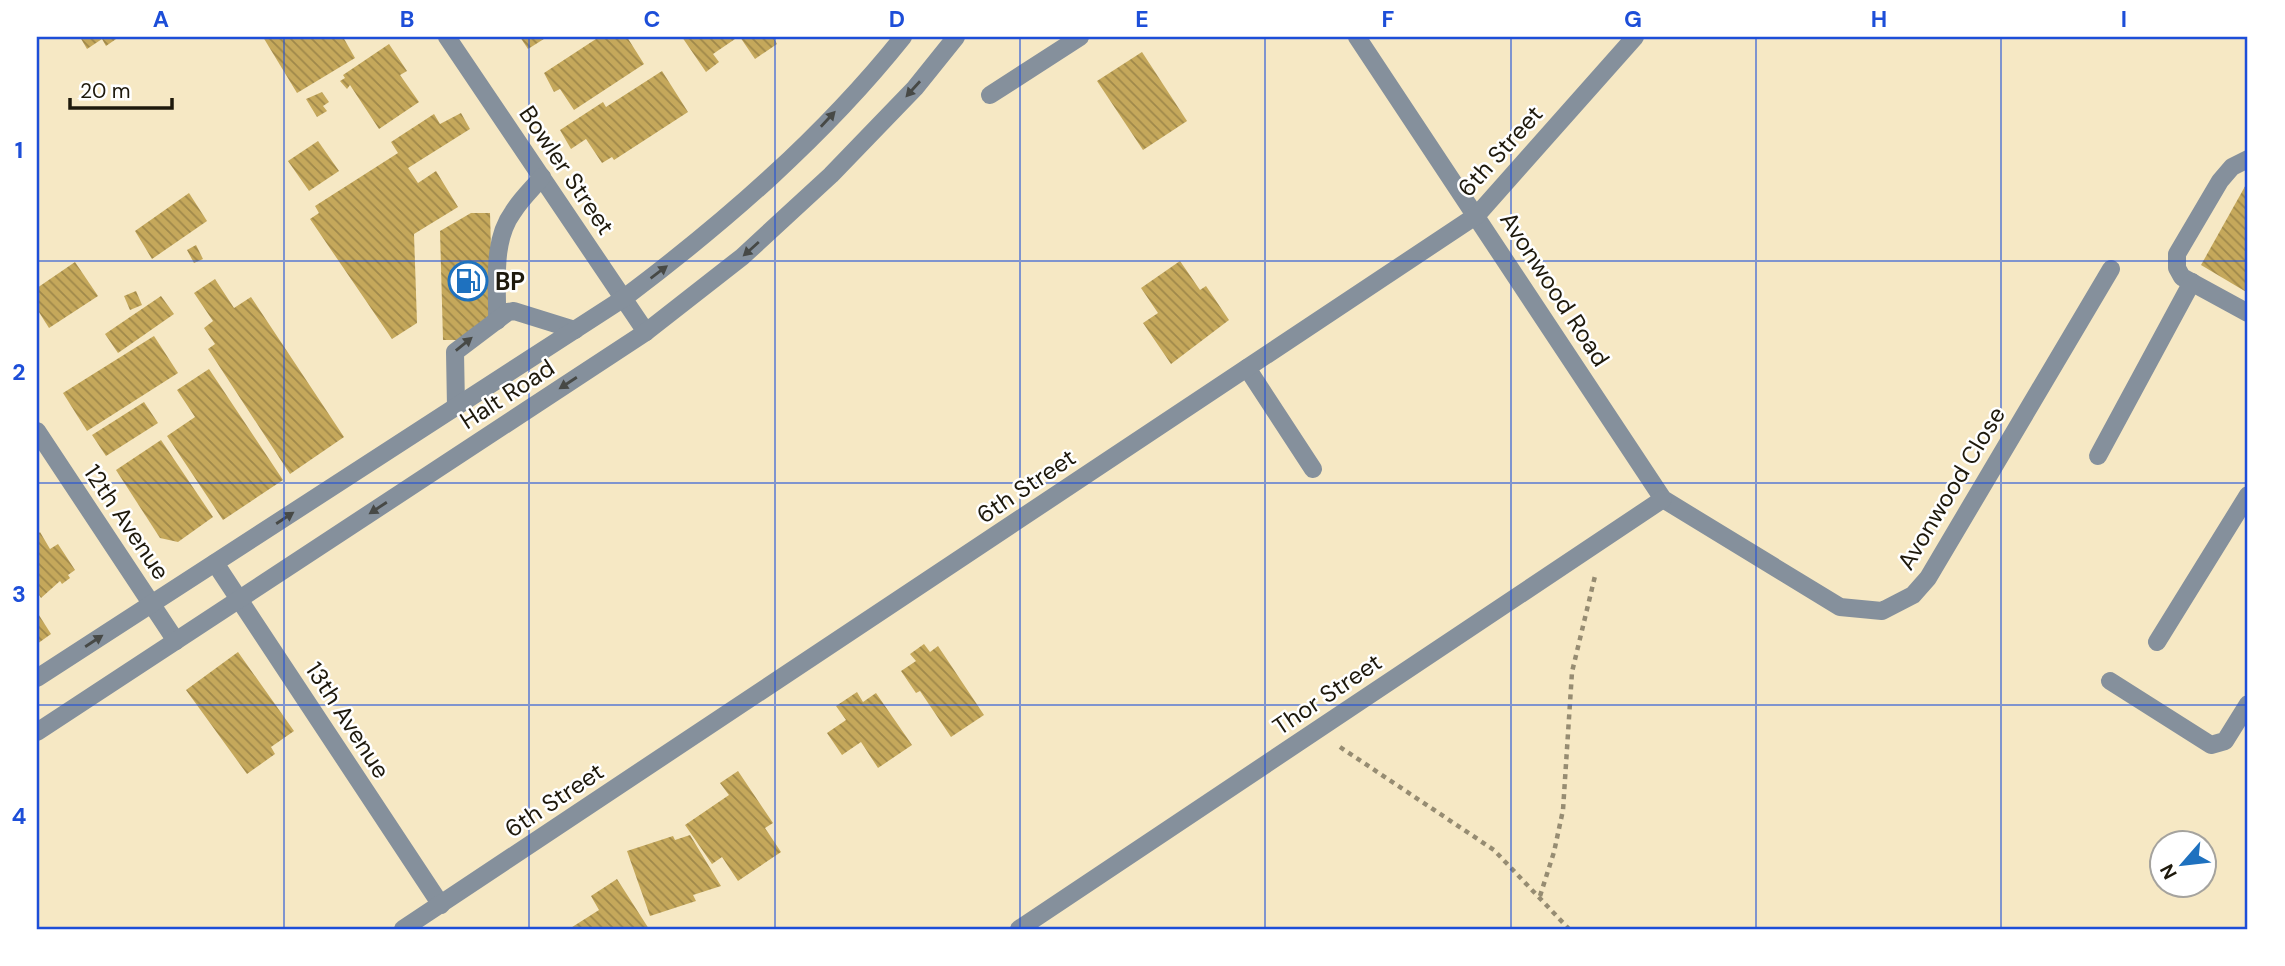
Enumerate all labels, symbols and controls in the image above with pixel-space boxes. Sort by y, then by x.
text: A [153,4,169,34]
text: B [400,4,414,34]
text: C [644,4,660,34]
text: D [889,4,905,34]
text: E [1135,4,1149,34]
text: F [1382,4,1395,34]
text: G [1624,4,1642,34]
text: H [1871,4,1887,34]
text: I [2121,4,2127,34]
scale bar [70,66,172,110]
text: 20 m [80,77,131,105]
one-way arrow [905,80,921,97]
street label: 6th Street [1451,99,1549,203]
street label: Bowler Street [513,100,621,240]
one-way arrow [820,110,836,128]
text: 1 [15,135,23,165]
street label: Avonwood Road [1493,206,1617,372]
one-way arrow [743,240,760,256]
fuel station icon: BP [447,260,489,302]
one-way arrow [650,264,668,279]
place label: BP [495,266,525,297]
one-way arrow [455,336,473,351]
street label: Halt Road [454,352,560,436]
text: 2 [12,357,26,387]
one-way arrow [558,376,577,389]
street label: Avonwood Close [1890,401,2012,575]
street label: 6th Street [971,442,1081,530]
street label: 12th Avenue [77,458,177,586]
one-way arrow [368,502,387,515]
one-way arrow [275,511,295,524]
text: 3 [12,579,26,609]
one-way arrow [85,634,103,648]
street label: Thor Street [1267,646,1387,742]
street label: 13th Avenue [299,656,397,784]
street label: 6th Street [499,756,609,844]
text: 4 [12,801,27,831]
north arrow [2148,830,2218,900]
text: N [2154,860,2183,884]

